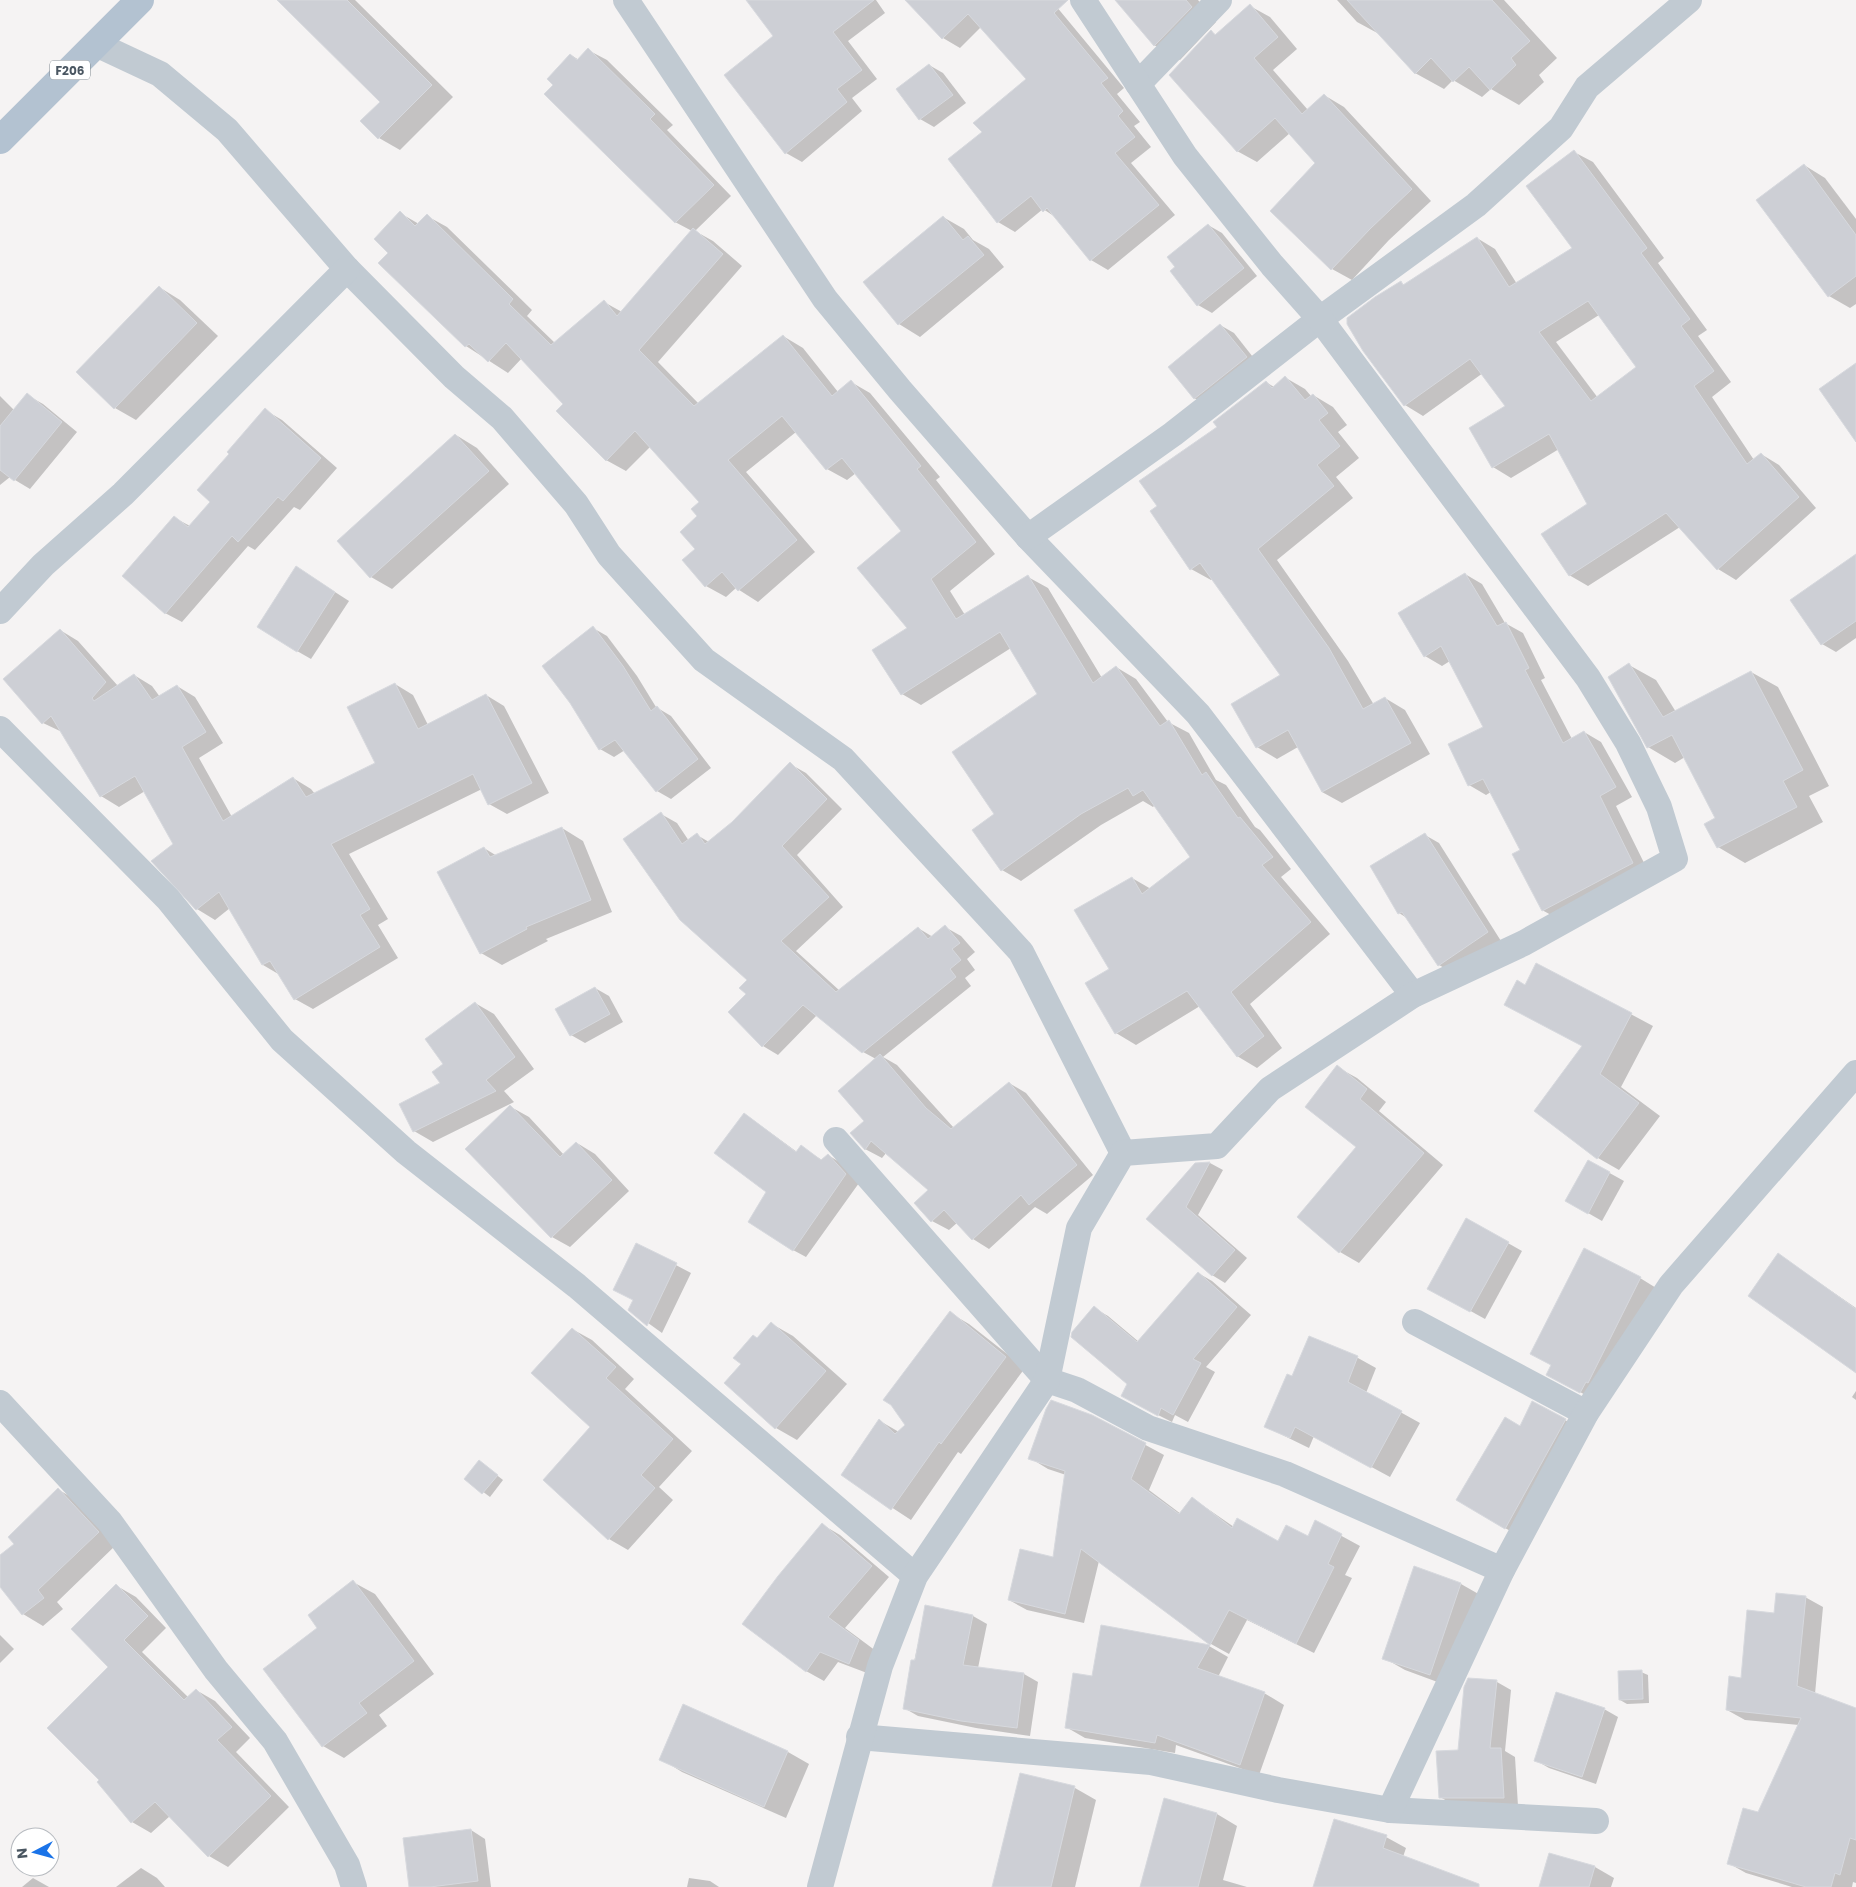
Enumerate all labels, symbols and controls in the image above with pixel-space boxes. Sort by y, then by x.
road number: F206 [50,60,90,80]
north arrow [10,1827,60,1877]
text: N [12,1847,33,1860]

